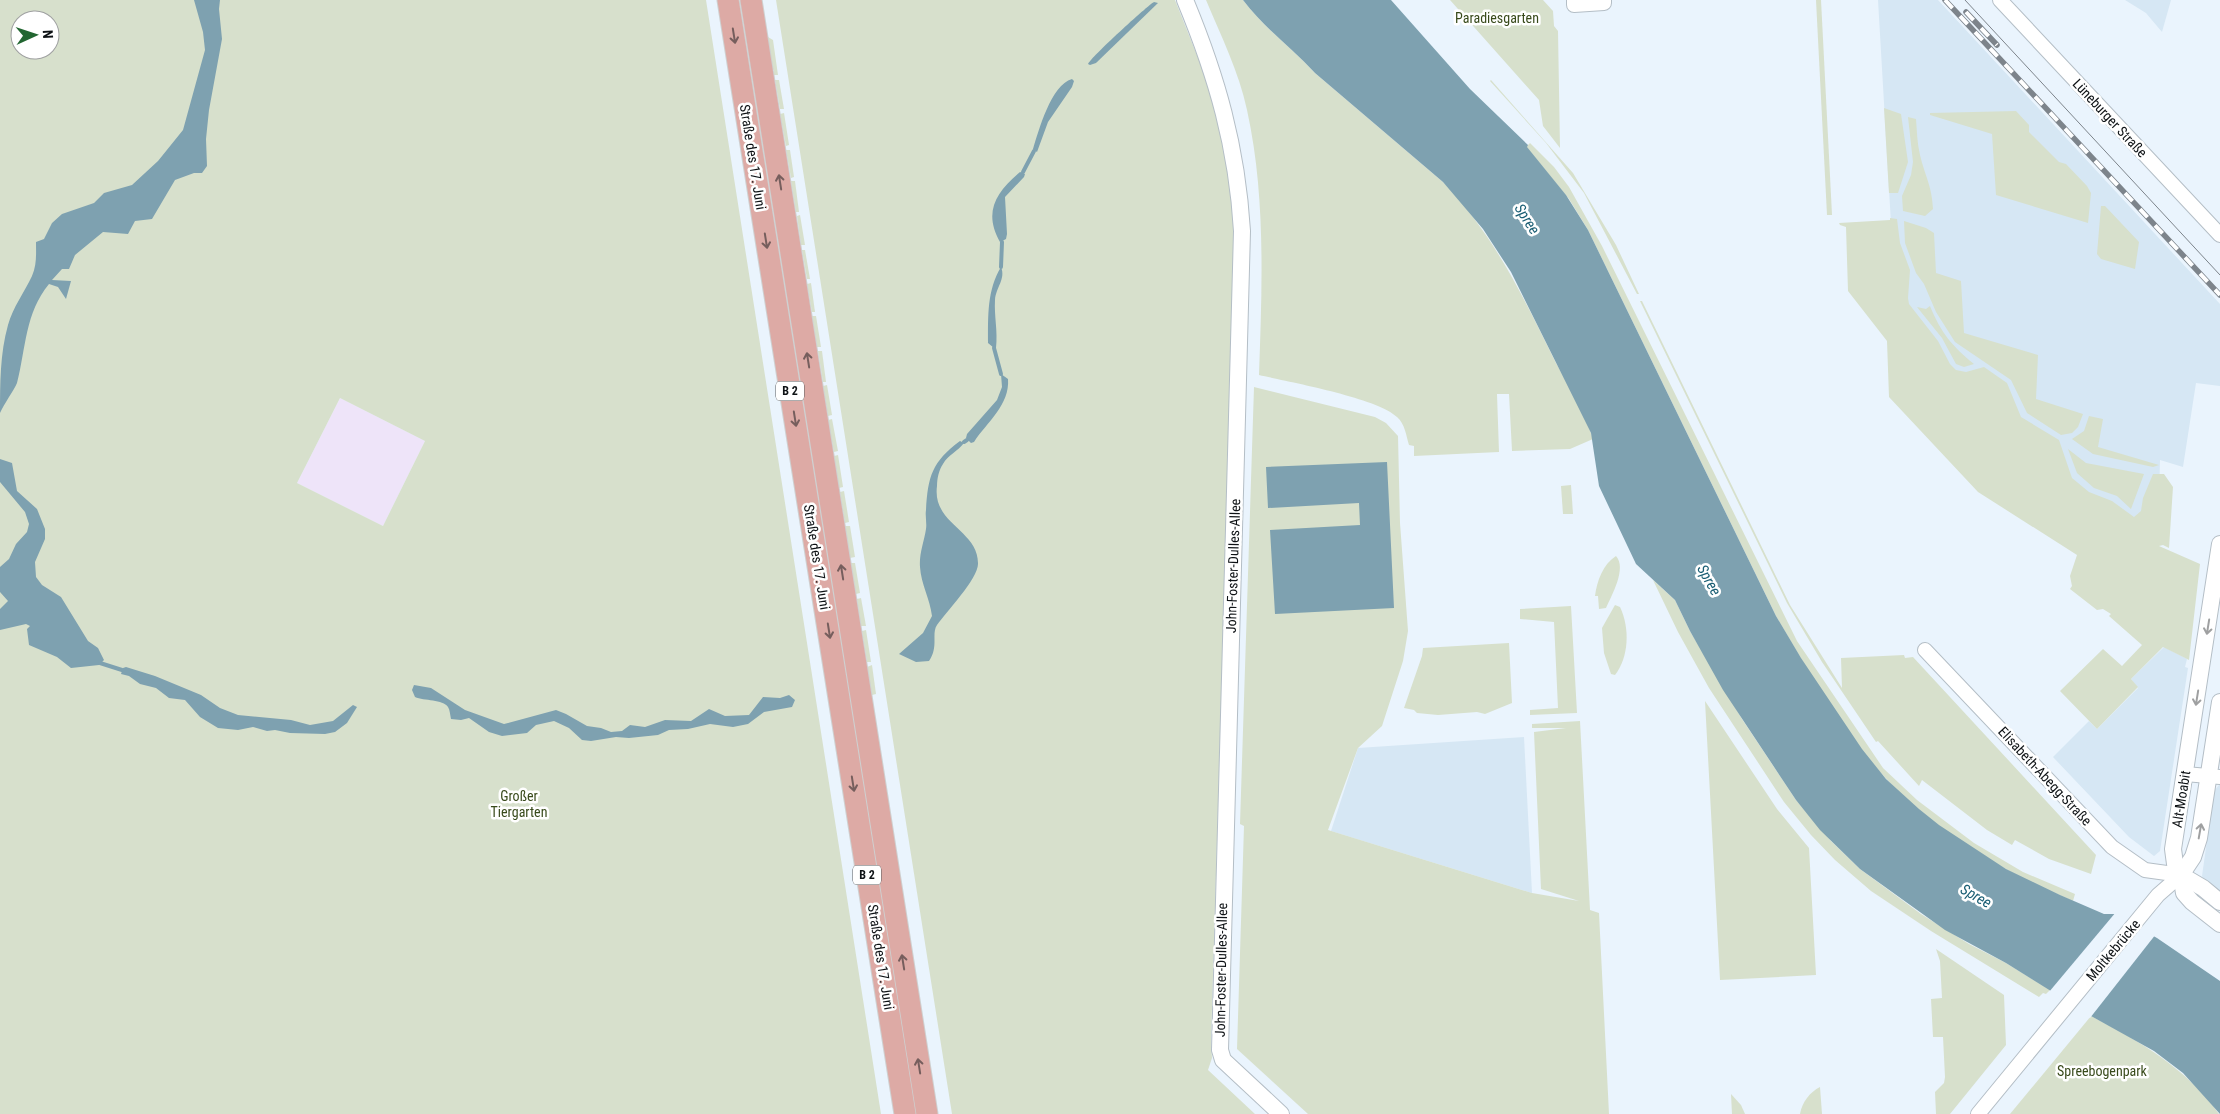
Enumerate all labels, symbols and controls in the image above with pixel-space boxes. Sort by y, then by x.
north arrow [10,10,60,60]
park label: Paradiesgarten [1455,10,1539,26]
one-way arrow [729,27,739,43]
text: N [40,30,56,39]
street label: Lüneburger Straße [2070,76,2151,161]
street label: Straße des 17. Juni [737,103,769,211]
one-way arrow [775,175,785,191]
water label: Spree [1511,200,1544,238]
one-way arrow [762,232,772,248]
one-way arrow [803,352,813,368]
road number: B 2 [776,382,804,401]
one-way arrow [790,410,800,426]
street label: John-Foster-Dulles-Allee [1223,498,1243,633]
street label: Straße des 17. Juni [801,503,833,611]
water label: Spree [1693,561,1725,599]
one-way arrow [836,565,846,581]
one-way arrow [2202,619,2212,635]
one-way arrow [824,622,834,638]
one-way arrow [2191,689,2201,705]
street label: Elisabeth-Abegg-Straße [1995,723,2095,829]
street label: Alt-Moabit [2169,769,2193,829]
one-way arrow [848,775,858,791]
park label: Großer Tiergarten [491,788,547,820]
one-way arrow [2196,824,2206,840]
road number: B 2 [853,866,881,884]
water label: Spree [1957,880,1995,912]
street label: John-Foster-Dulles-Allee [1212,902,1230,1037]
street label: Straße des 17. Juni [865,903,897,1011]
street label: Moltkebrücke [2083,916,2143,984]
one-way arrow [898,954,908,970]
one-way arrow [914,1058,924,1074]
park label: Spreebogenpark [2057,1063,2148,1079]

